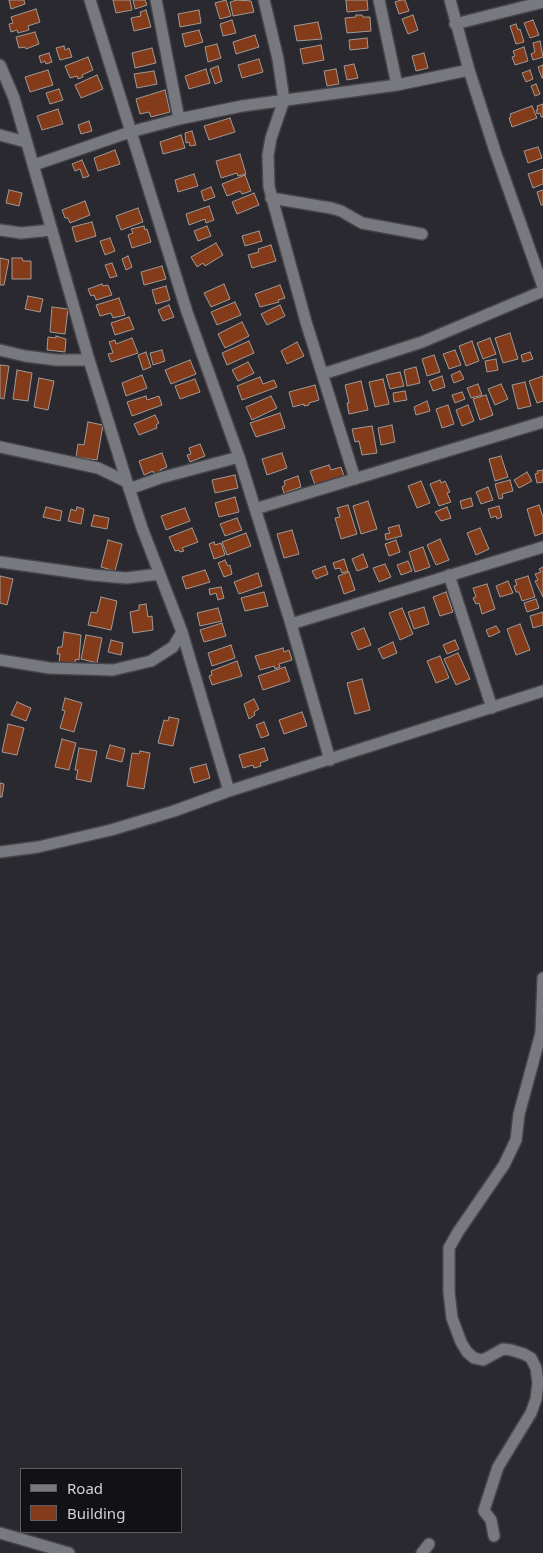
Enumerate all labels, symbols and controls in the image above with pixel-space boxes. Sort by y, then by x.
legend [20,1468,182,1533]
text: Road [67,1478,103,1498]
text: Building [67,1503,125,1523]

